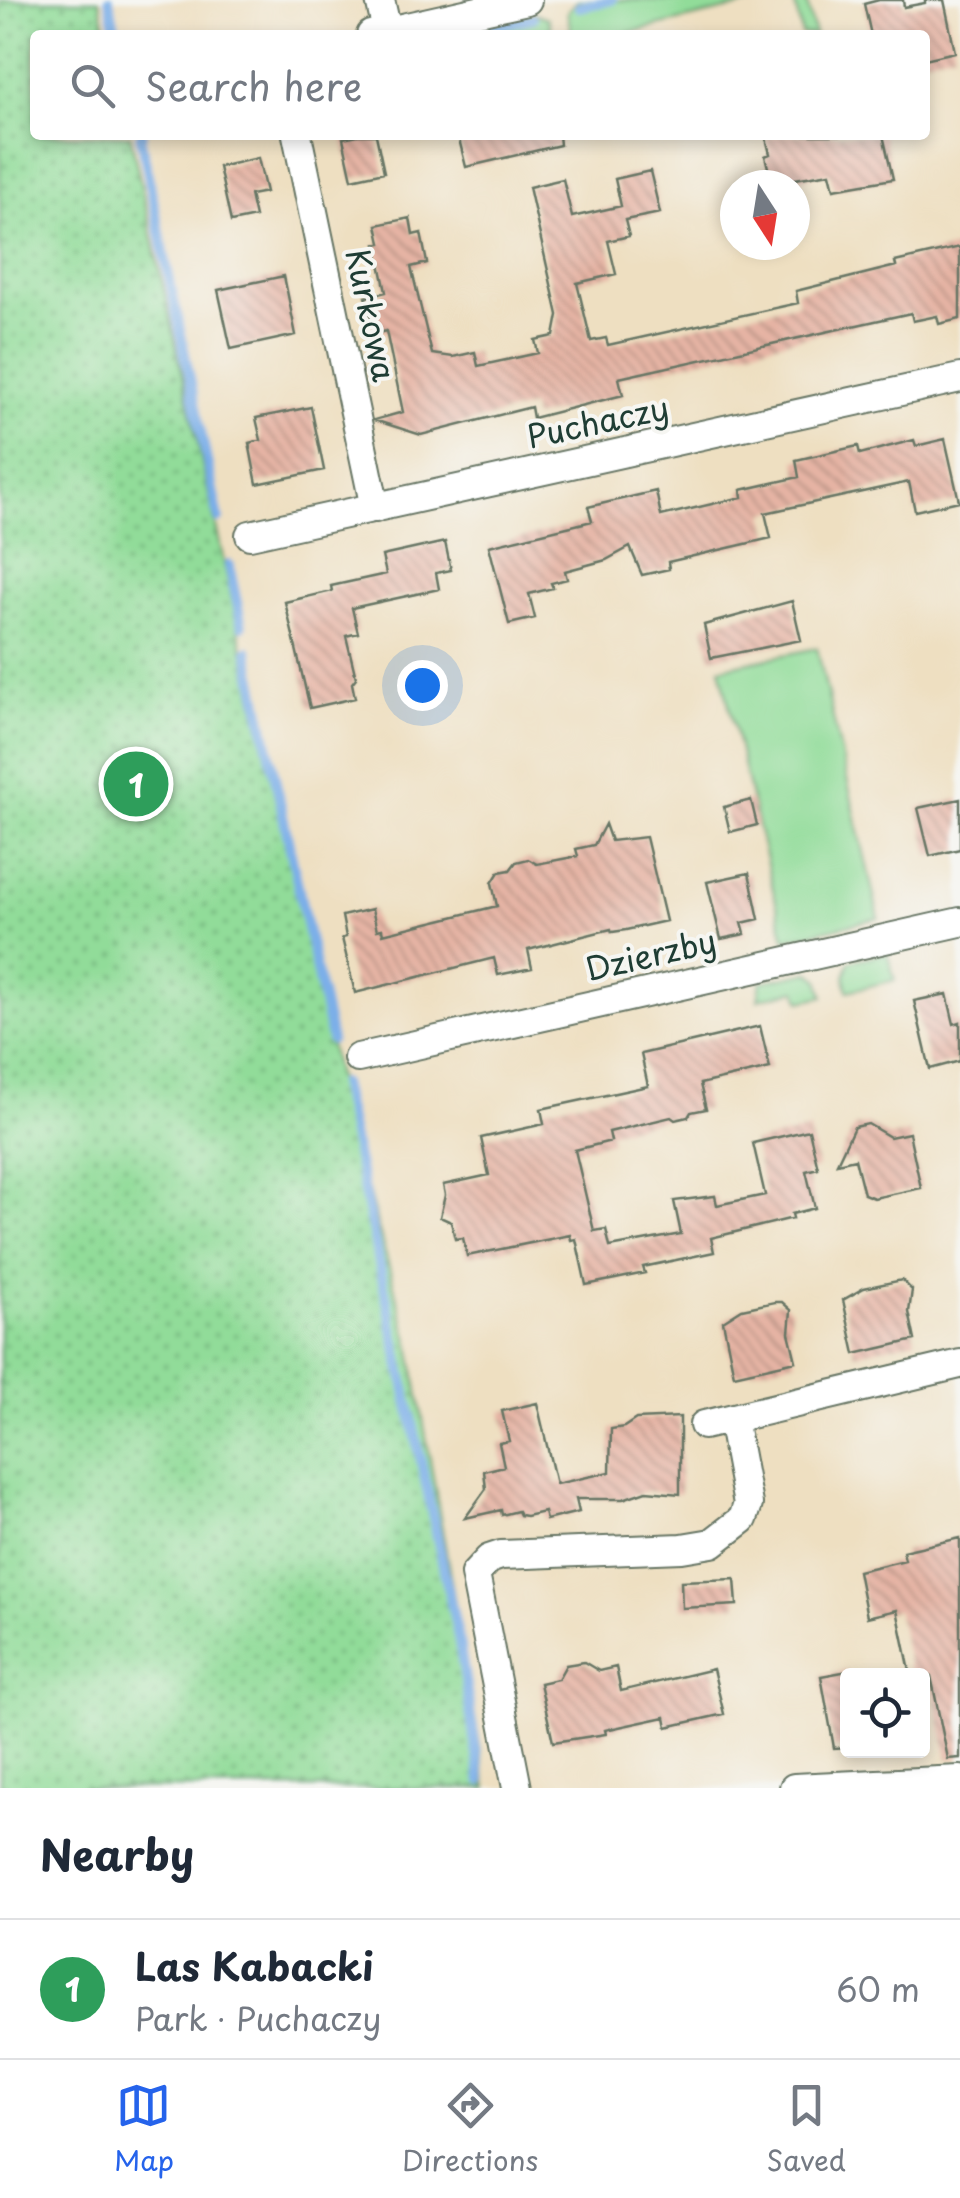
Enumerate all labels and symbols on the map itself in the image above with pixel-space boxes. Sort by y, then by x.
north arrow [720,170,810,260]
street label: Kurkowa [334,244,409,386]
street label: Puchaczy [522,383,673,459]
your location [397,660,448,711]
pin: 1 [104,746,168,822]
street label: Dzierzby [581,916,721,992]

